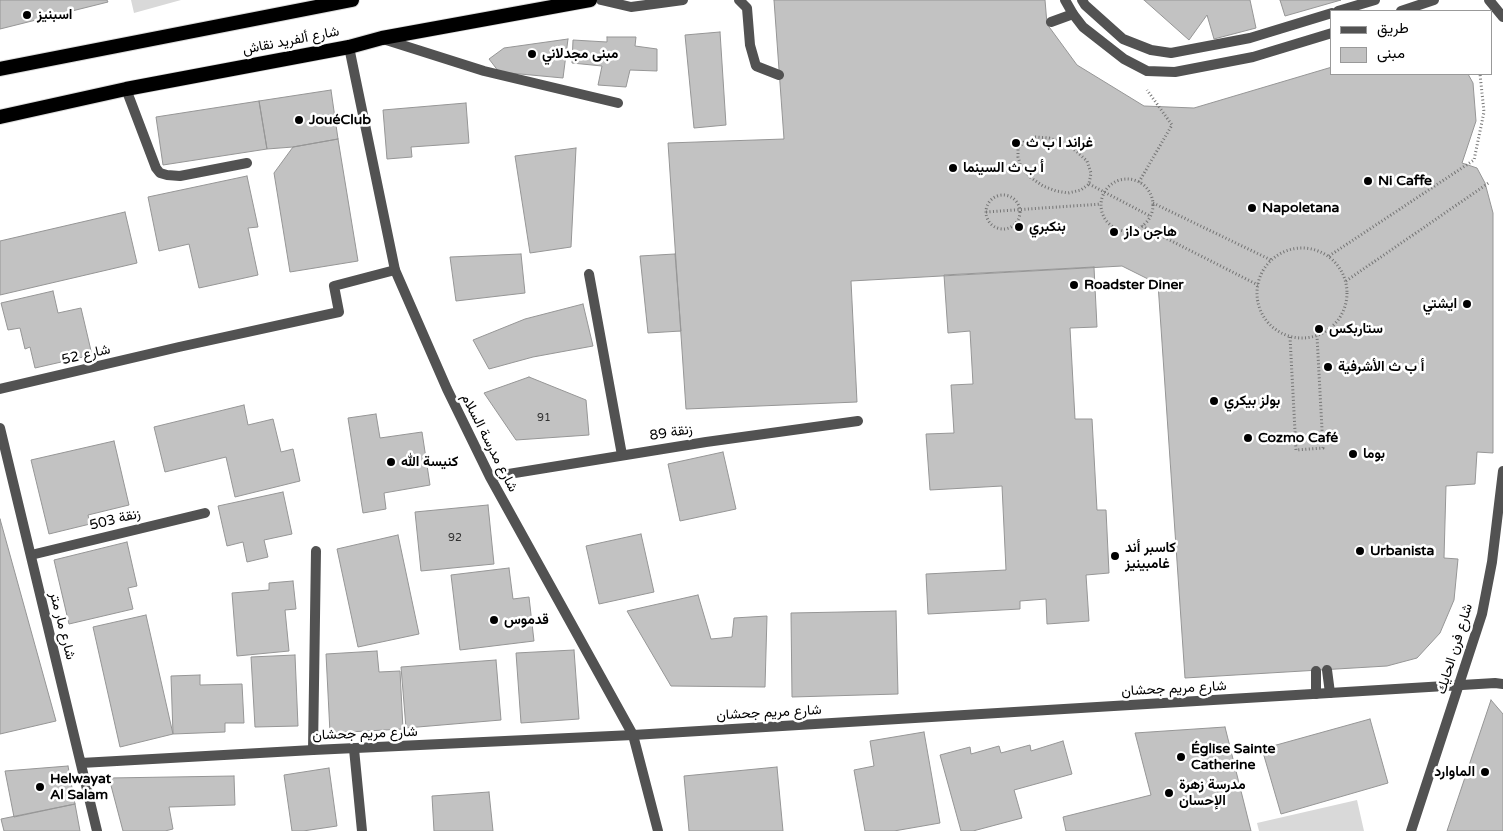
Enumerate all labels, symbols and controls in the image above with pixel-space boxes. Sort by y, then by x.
place label: اسبنيز [37,7,72,23]
marker: اسبنيز [21,9,33,21]
legend [1330,10,1493,75]
text: طريق [1377,19,1409,37]
street label: شارع ألفريد نقاش [241,23,341,59]
text: مبنى [1377,44,1405,62]
place label: مبنى مجدلاني [542,46,618,62]
marker: مبنى مجدلاني [526,48,538,60]
place label: JouéClub [309,112,371,128]
marker: JouéClub [293,114,305,126]
place label: غراند ا ب ث [1026,135,1093,151]
marker: غراند ا ب ث [1010,137,1022,149]
place label: أ ب ث السينما [963,160,1044,176]
marker: أ ب ث السينما [947,162,959,174]
place label: Ni Caffe [1378,173,1432,189]
marker: Ni Caffe [1362,175,1374,187]
place label: Napoletana [1262,200,1339,216]
marker: Napoletana [1246,202,1258,214]
place label: بنكبري [1029,219,1066,235]
marker: بنكبري [1013,221,1025,233]
place label: هاجن داز [1124,224,1177,240]
marker: هاجن داز [1108,226,1120,238]
place label: Roadster Diner [1084,277,1184,293]
marker: Roadster Diner [1068,279,1080,291]
place label: ايشتي [1423,296,1457,312]
marker: ايشتي [1461,298,1473,310]
place label: ستاربكس [1329,321,1383,337]
marker: ستاربكس [1313,323,1325,335]
street label: شارع 52 [60,341,112,369]
place label: أ ب ث الأشرفية [1338,359,1424,375]
marker: أ ب ث الأشرفية [1322,361,1334,373]
street label: شارع مدرسة السلام [457,391,521,495]
place label: بولز بيكري [1224,393,1280,409]
marker: بولز بيكري [1208,395,1220,407]
house number: 91 [537,411,551,425]
street label: زنقة 89 [648,421,694,445]
place label: Cozmo Café [1258,430,1338,446]
marker: Cozmo Café [1242,432,1254,444]
place label: بوما [1363,446,1385,462]
marker: بوما [1347,448,1359,460]
place label: كنيسة الله [401,454,458,470]
marker: كنيسة الله [385,456,397,468]
street label: زنقة 503 [88,506,142,534]
house number: 92 [448,531,462,545]
place label: كاسبر أند غامبينيز [1125,540,1176,572]
place label: Urbanista [1370,543,1434,559]
marker: Urbanista [1354,545,1366,557]
marker: كاسبر أند غامبينيز [1109,550,1121,562]
street label: شارع مار متر [45,590,79,662]
street label: شارع فرن الحايك [1433,602,1477,696]
place label: قدموس [504,612,549,628]
marker: قدموس [488,614,500,626]
street label: شارع مريم جحشان [1121,678,1227,700]
street label: شارع مريم جحشان [716,702,822,724]
street label: شارع مريم جحشان [312,724,418,744]
place label: Église Sainte Catherine [1191,741,1275,774]
marker: Église Sainte Catherine [1175,751,1187,763]
place label: الماوارد [1434,764,1475,780]
marker: الماوارد [1479,766,1491,778]
place label: Helwayat Al Salam [50,771,111,804]
place label: مدرسة زهرة الإحسان [1179,777,1246,810]
marker: Helwayat Al Salam [34,781,46,793]
marker: مدرسة زهرة الإحسان [1163,787,1175,799]

